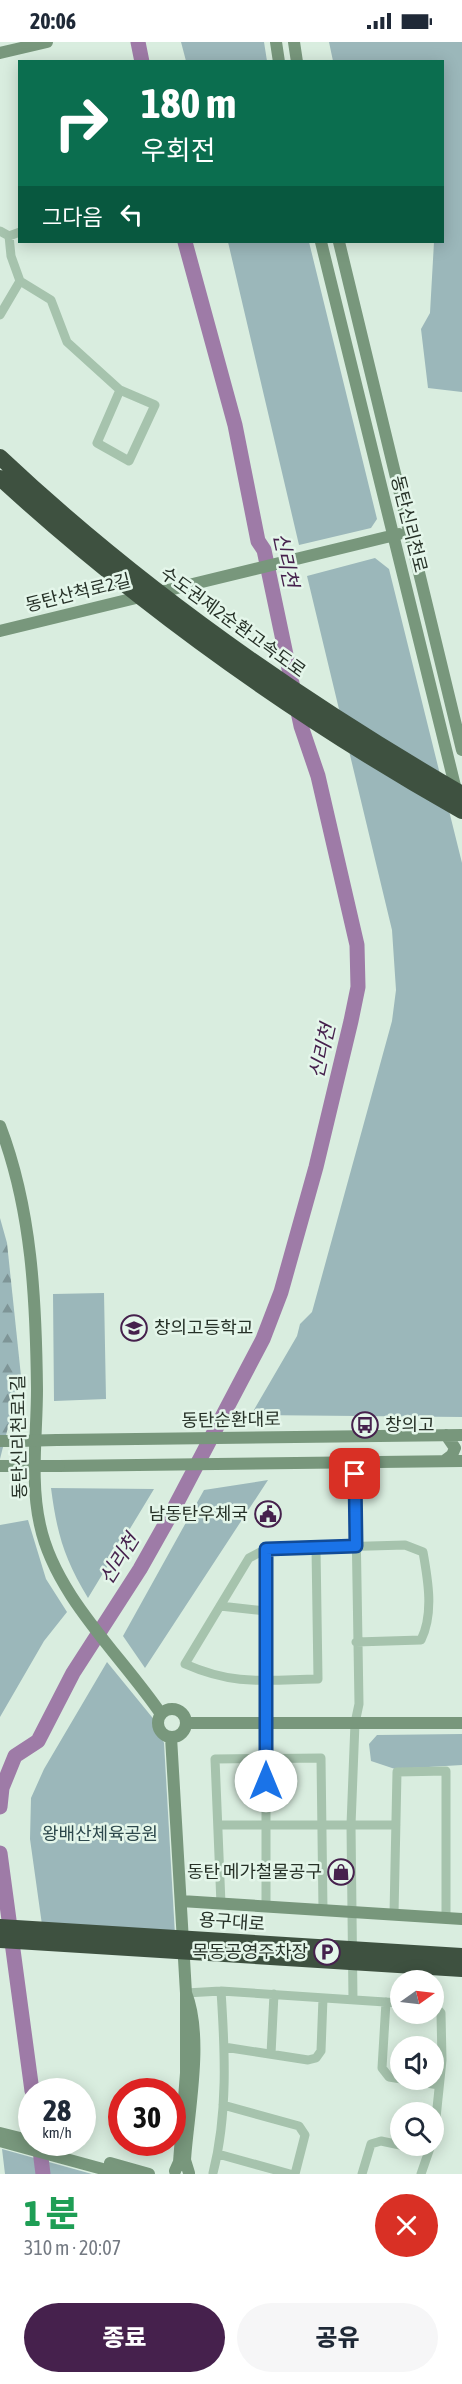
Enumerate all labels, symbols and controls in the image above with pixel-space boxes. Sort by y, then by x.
text: 20:06 [30,8,76,34]
text: 180 m [141,79,236,127]
icon: right [42,84,120,162]
text: 우회전 [141,135,216,166]
icon: left [115,198,148,231]
text: 그다음 [42,204,103,230]
street label: 동탄신리천로 [387,473,432,575]
water label: 신리천 [270,531,304,592]
street label: 수도권제2순환고속도로 [157,562,310,681]
street label: 동탄산척로2길 [23,569,133,616]
water label: 신리천 [304,1019,340,1080]
school or university icon: 창의고등학교 [119,1313,149,1343]
place label: 창의고등학교 [154,1317,253,1338]
street label: 동탄신리천로1길 [7,1375,30,1499]
street label: 동탄순환대로 [181,1408,281,1431]
bus stop icon: 창의고 [350,1410,380,1440]
place label: 창의고 [385,1414,435,1435]
pin [329,1448,380,1499]
icon: arrive [338,1457,371,1490]
public building icon: 남동탄우체국 [253,1499,283,1529]
place label: 남동탄우체국 [149,1503,248,1524]
water label: 신리천 [94,1527,144,1588]
position arrow [234,1749,298,1813]
park label: 왕배산체육공원 [42,1823,158,1844]
shop icon: 동탄 메가철물공구 [326,1857,356,1887]
place label: 동탄 메가철물공구 [187,1861,322,1882]
street label: 용구대로 [198,1909,266,1934]
parking icon: 목동공영주차장 [312,1937,342,1967]
place label: 목동공영주차장 [192,1941,308,1962]
north arrow [390,1970,444,2024]
map controls [390,1970,444,2156]
button: sound [390,2036,444,2090]
speed limit sign: 30 [108,2078,186,2156]
text: 28 [43,2093,71,2127]
button: search [390,2102,444,2156]
text: km/h [42,2124,72,2141]
text: 1 분 [24,2192,79,2234]
button: close [375,2194,438,2257]
text: 310 m · 20:07 [24,2236,121,2259]
button: 종료 [24,2303,225,2372]
button: 공유 [237,2303,438,2372]

